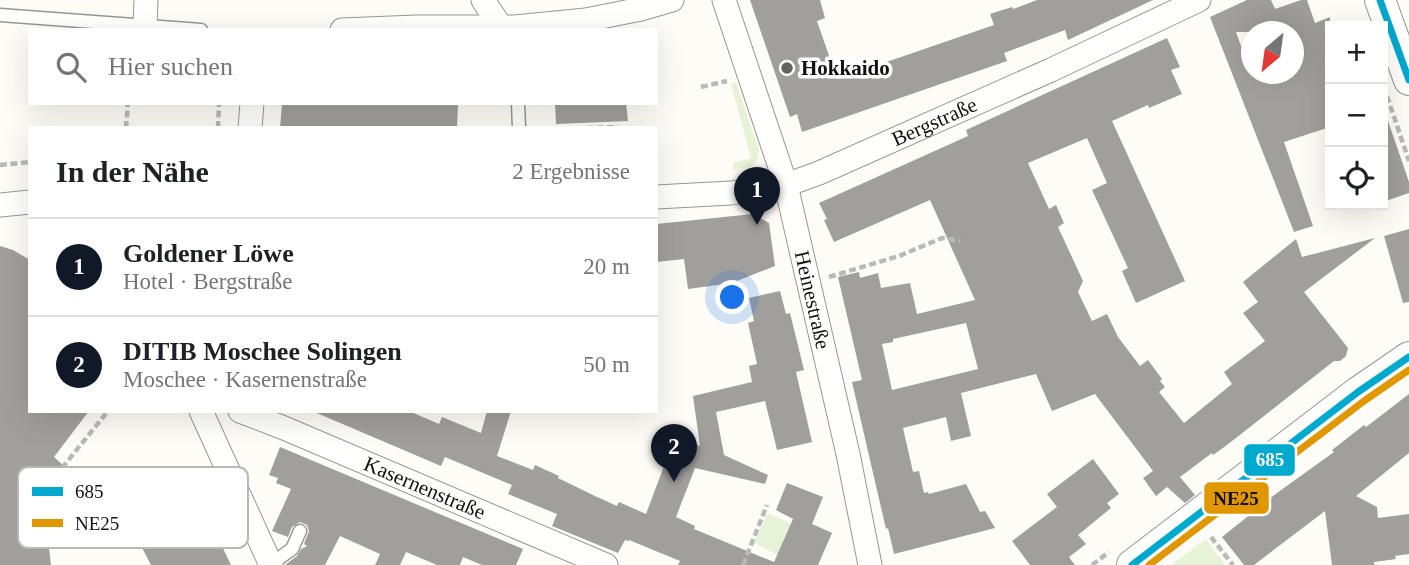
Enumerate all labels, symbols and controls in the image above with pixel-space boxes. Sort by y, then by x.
north arrow [1241,21,1304,84]
map controls [1325,21,1388,210]
button: + [1325,21,1388,84]
search box [28,28,658,105]
icon: search [52,48,90,86]
text: Hier suchen [108,52,233,81]
place label: Hokkaido [801,56,890,80]
marker: Hokkaido [779,60,795,76]
button: − [1325,84,1388,147]
street label: Bergstraße [888,92,981,151]
button: locate [1325,147,1388,210]
text: In der Nähe [56,155,209,188]
text: 2 Ergebnisse [512,159,630,184]
pin: 1 [734,167,780,225]
text: Goldener Löwe [123,239,294,268]
street label: Heinestraße [790,248,835,351]
text: 1 [73,254,85,279]
text: 20 m [583,254,630,279]
text: Hotel · Bergstraße [123,269,292,294]
your location [715,280,749,314]
text: DITIB Moschee Solingen [123,337,402,366]
text: 2 [73,352,85,377]
text: 50 m [583,352,630,377]
text: Moschee · Kasernenstraße [123,367,367,392]
pin: 2 [651,424,697,482]
line badge: 685 [1243,443,1296,477]
text: 685 [1256,449,1284,470]
street label: Kasernenstraße [360,451,489,524]
legend [18,467,248,548]
text: 685 [75,481,104,502]
line badge: NE25 [1203,481,1270,515]
text: NE25 [1213,488,1259,509]
text: NE25 [75,513,119,534]

